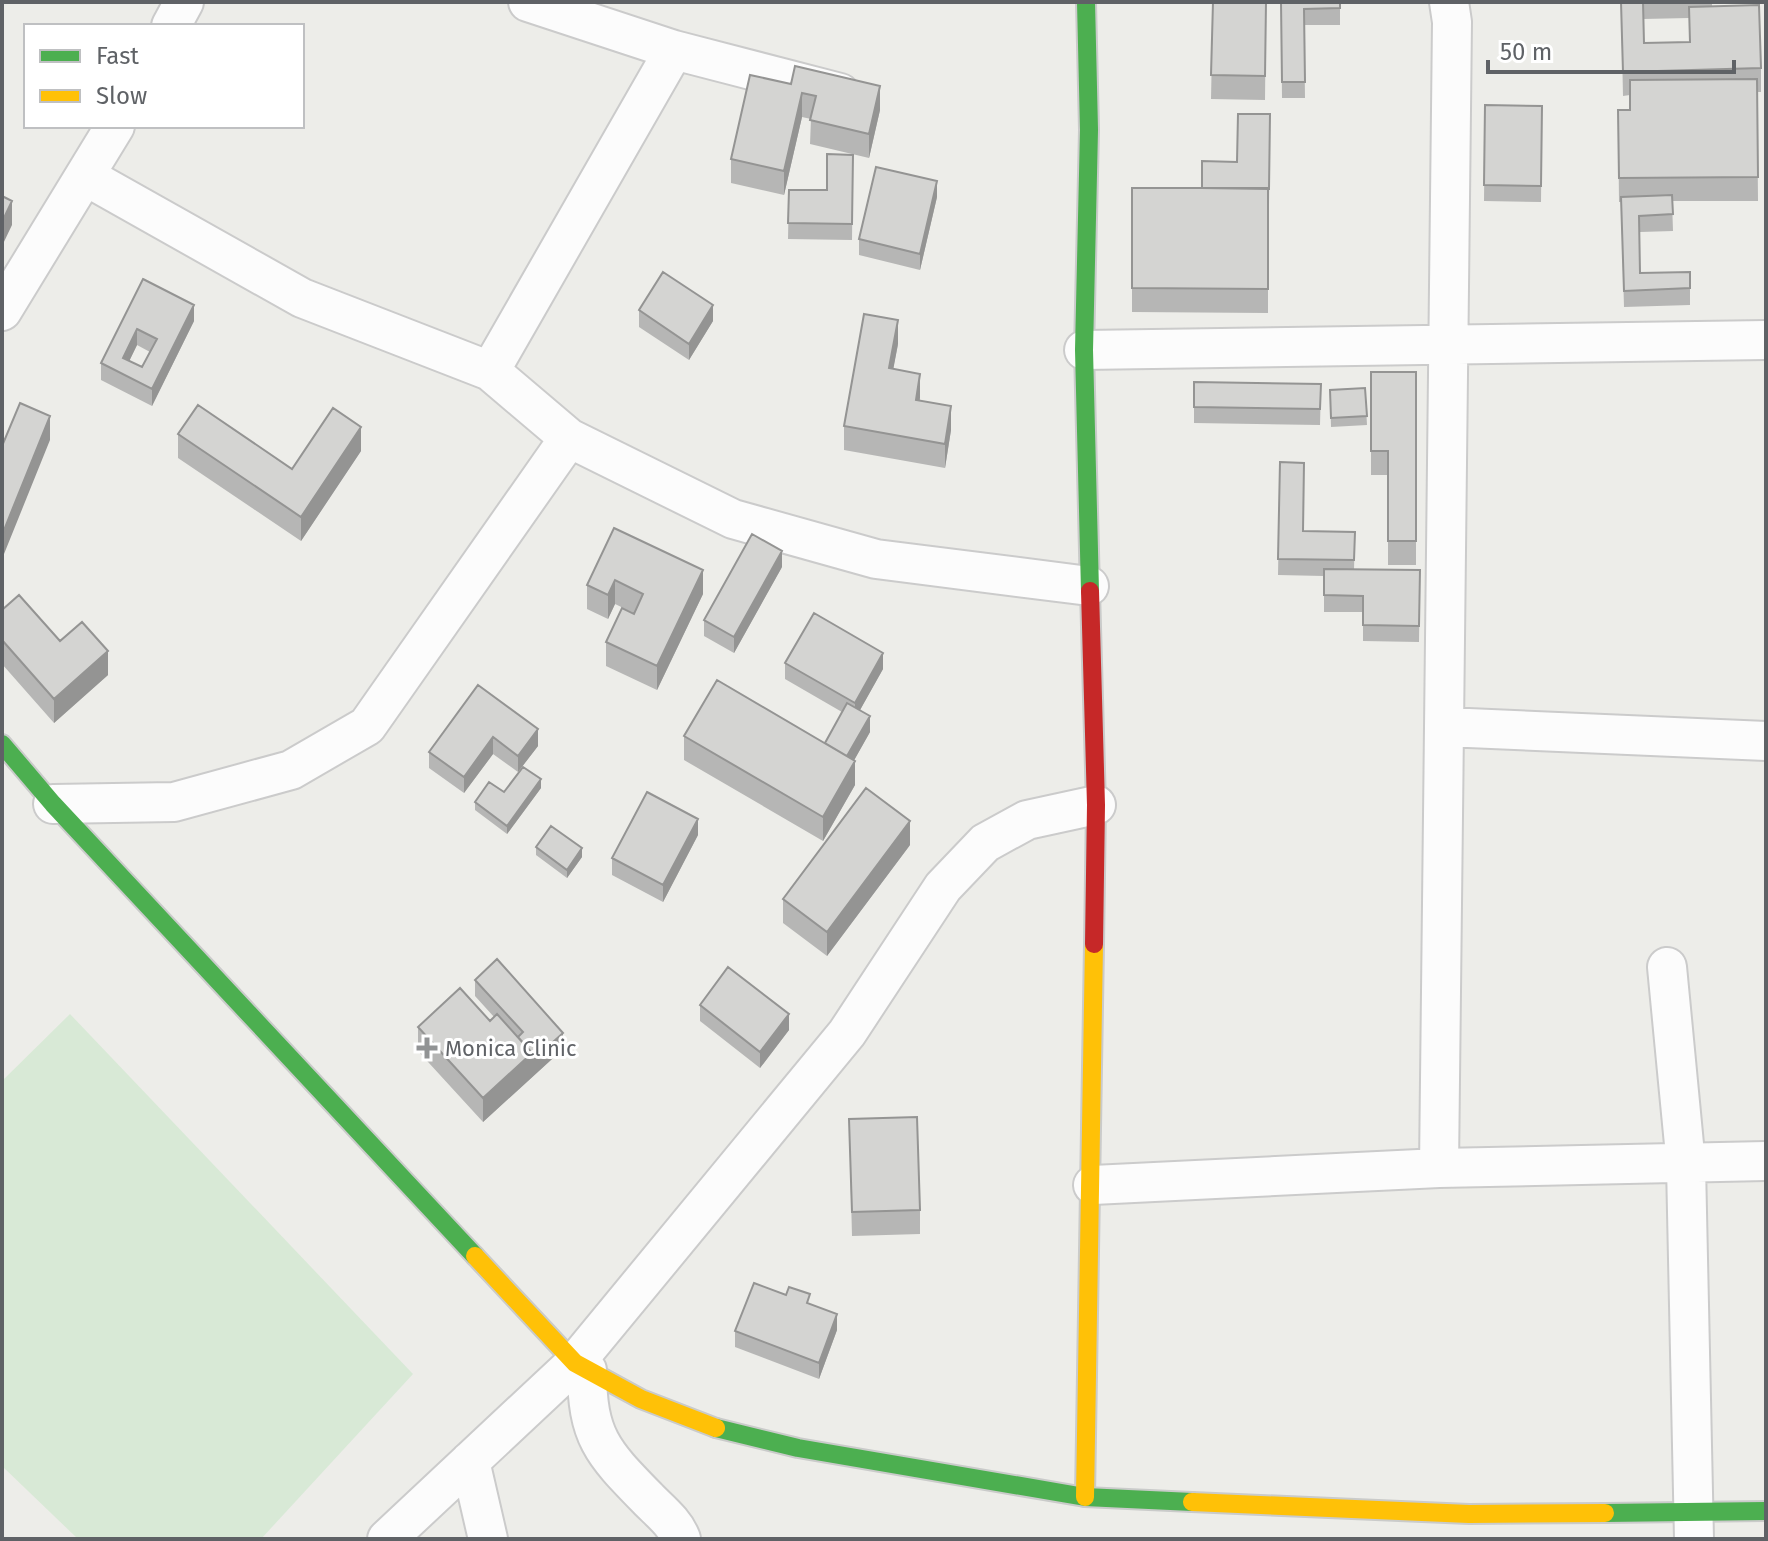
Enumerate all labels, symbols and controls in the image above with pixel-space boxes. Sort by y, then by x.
legend [24,24,304,128]
scale bar [1488,24,1734,74]
text: 50 m [1500,38,1552,66]
text: Fast [96,42,139,70]
text: Slow [96,82,147,110]
place label: Monica Clinic [445,1035,577,1062]
marker: Monica Clinic [416,1037,438,1059]

